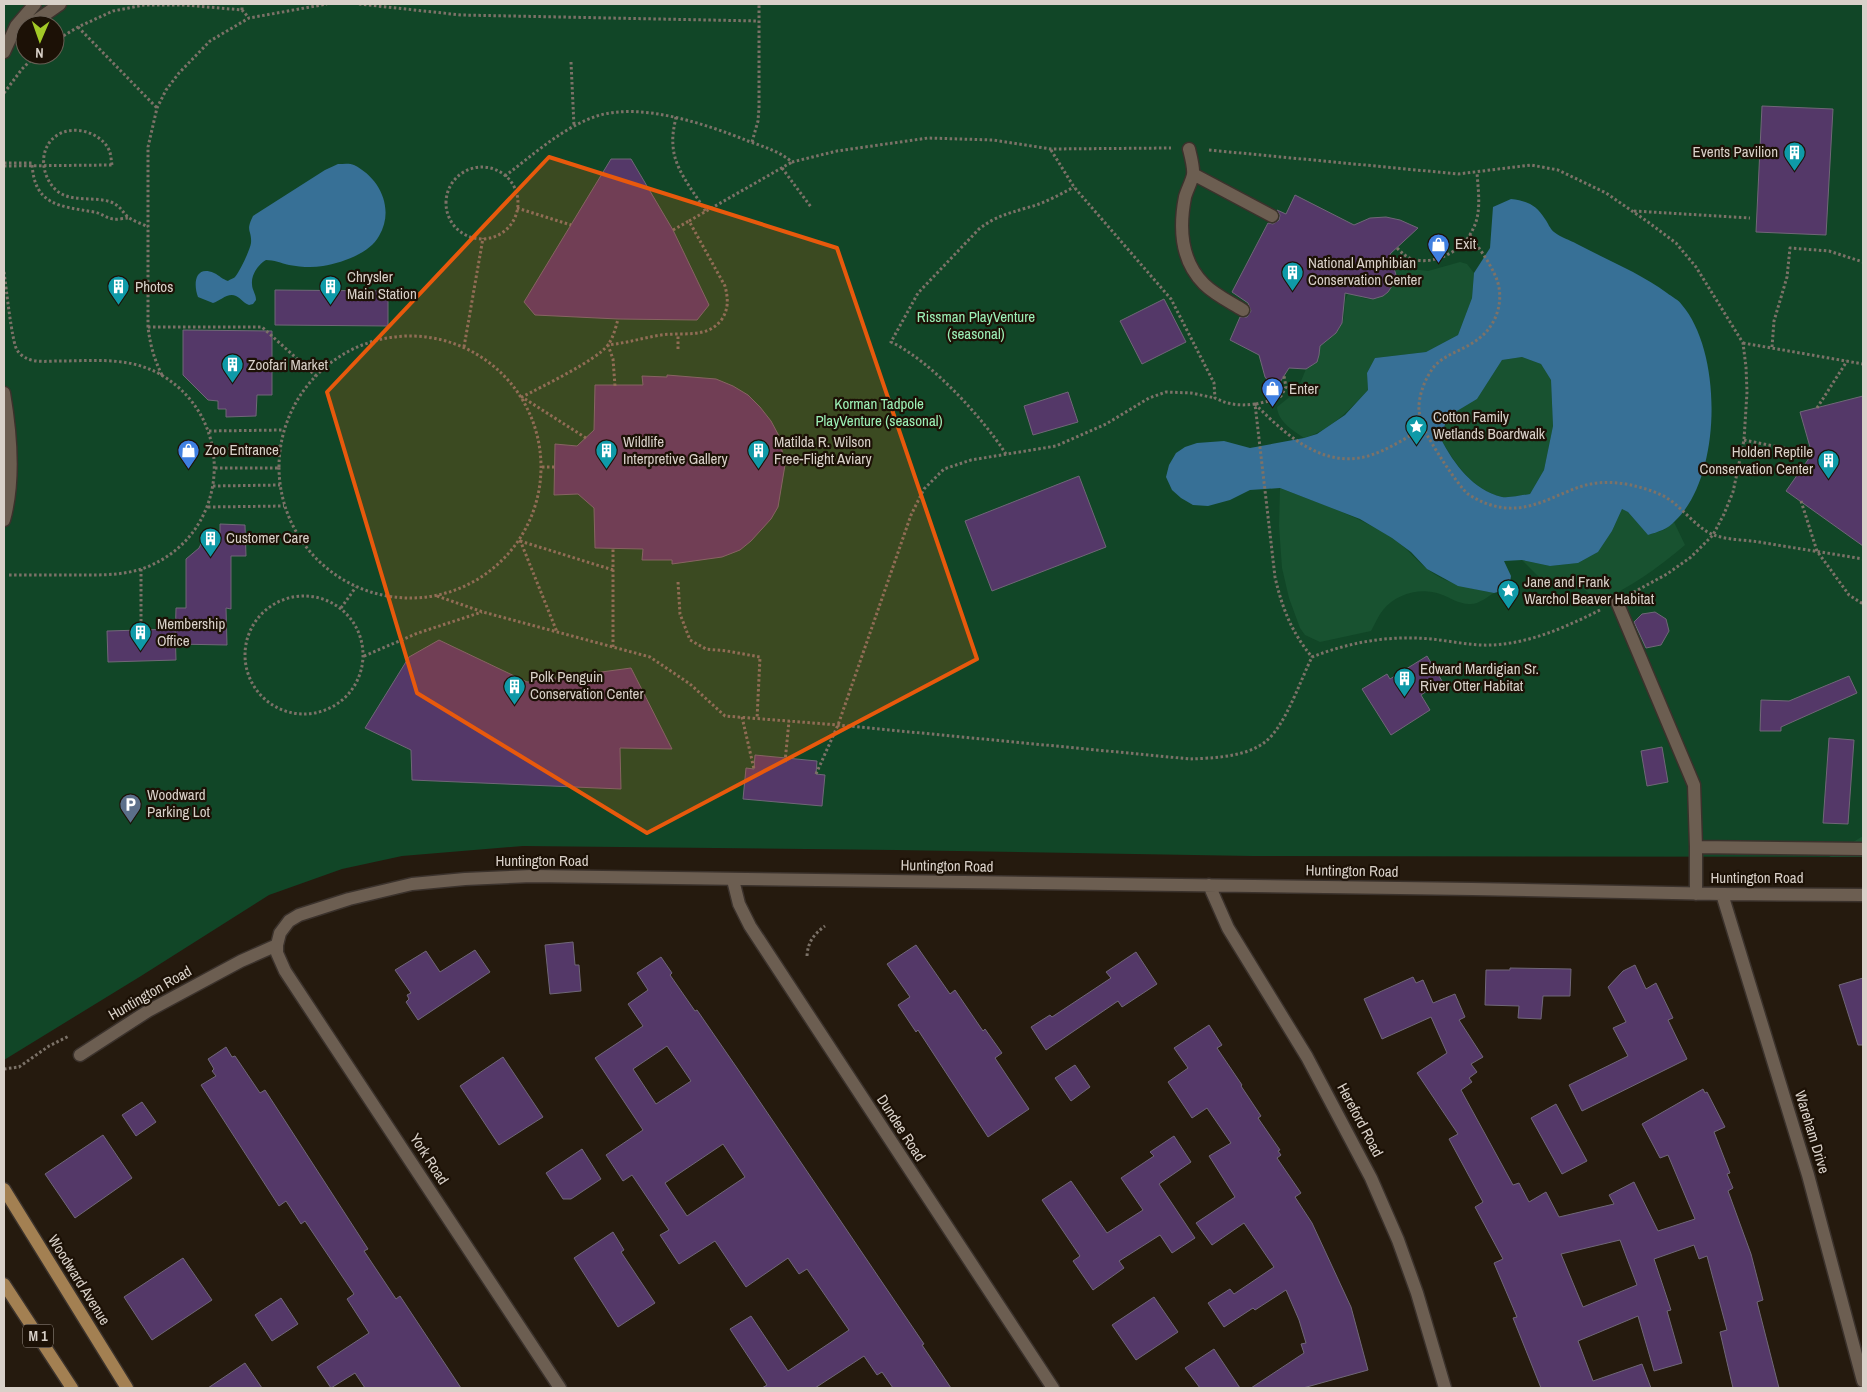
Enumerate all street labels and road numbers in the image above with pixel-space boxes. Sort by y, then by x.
street label: Huntington Road [495,850,589,871]
street label: Huntington Road [900,854,994,877]
street label: Huntington Road [1305,859,1399,882]
street label: Huntington Road [1710,867,1804,888]
street label: Huntington Road [104,960,195,1025]
street label: Hereford Road [1332,1079,1389,1160]
street label: Wareham Drive [1790,1088,1835,1176]
street label: Dundee Road [872,1090,931,1165]
street label: York Road [405,1129,454,1188]
street label: Woodward Avenue [43,1231,116,1329]
road number: M 1 [23,1324,53,1348]

